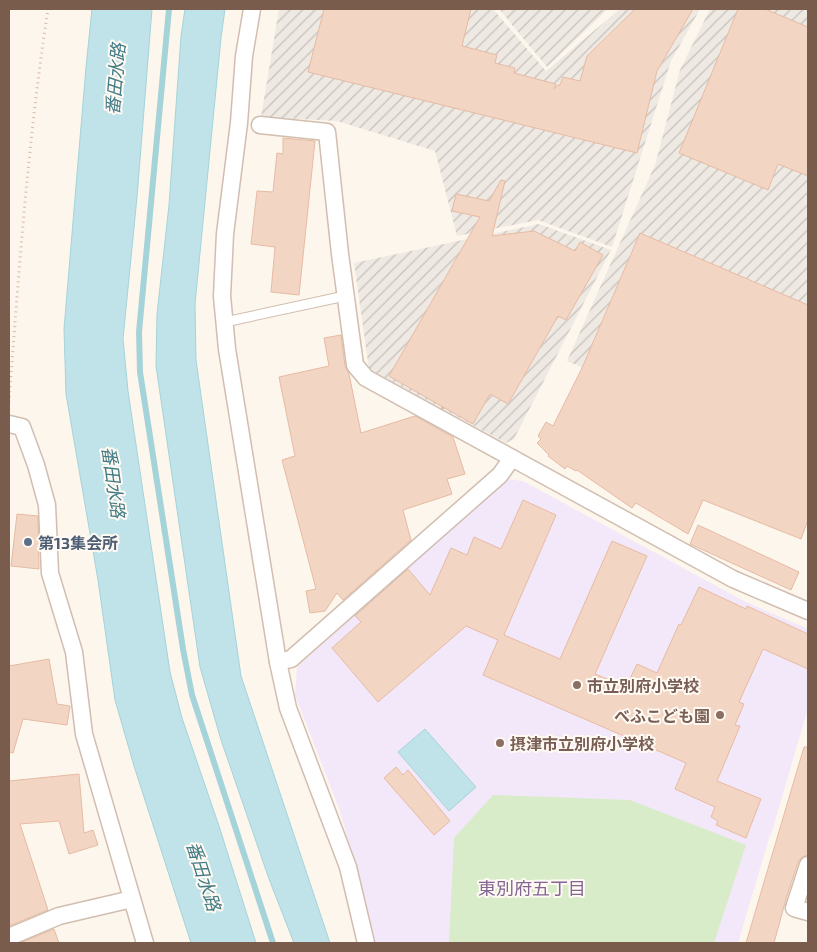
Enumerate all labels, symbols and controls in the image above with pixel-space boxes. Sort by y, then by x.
water label: 番田水路 [101,40,129,116]
water label: 番田水路 [98,445,130,521]
place label: 第13集会所 [38,533,118,552]
marker: 第13集会所 [22,536,34,548]
place label: 市立別府小学校 [587,676,699,695]
marker: 市立別府小学校 [571,679,583,691]
place label: べふこども園 [614,706,710,725]
marker: べふこども園 [714,709,726,721]
place label: 摂津市立別府小学校 [510,734,654,753]
marker: 摂津市立別府小学校 [494,737,506,749]
water label: 番田水路 [182,838,226,916]
district label: 東別府五丁目 [478,877,586,899]

